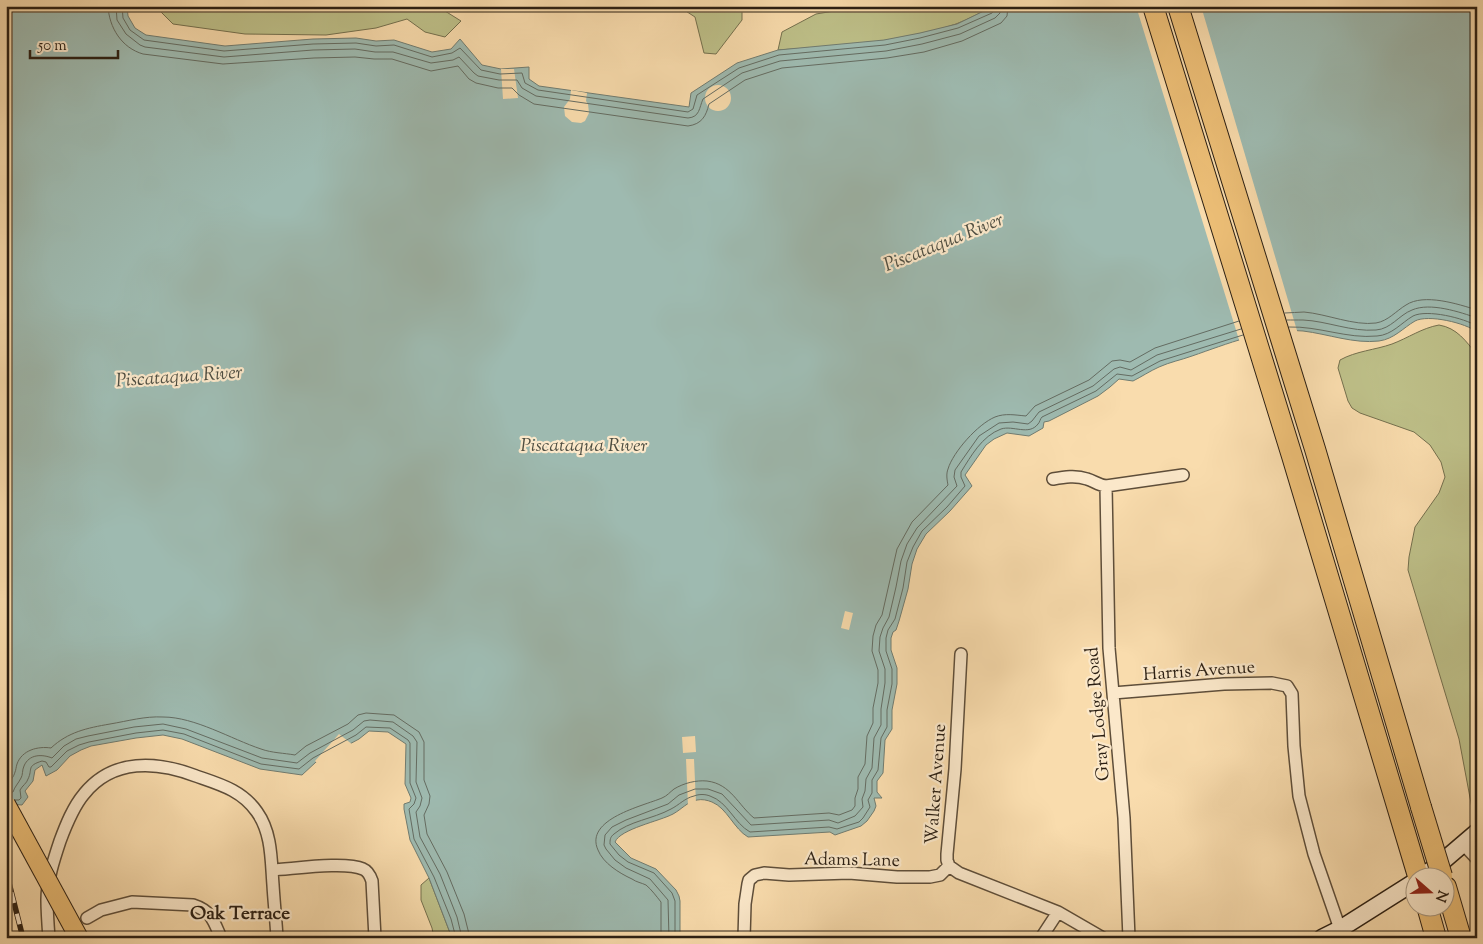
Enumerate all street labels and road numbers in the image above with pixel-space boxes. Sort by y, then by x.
street label: Gray Lodge Road [1080,646,1118,782]
street label: Harris Avenue [1142,655,1256,689]
street label: Walker Avenue [920,723,954,845]
street label: Adams Lane [804,847,900,875]

